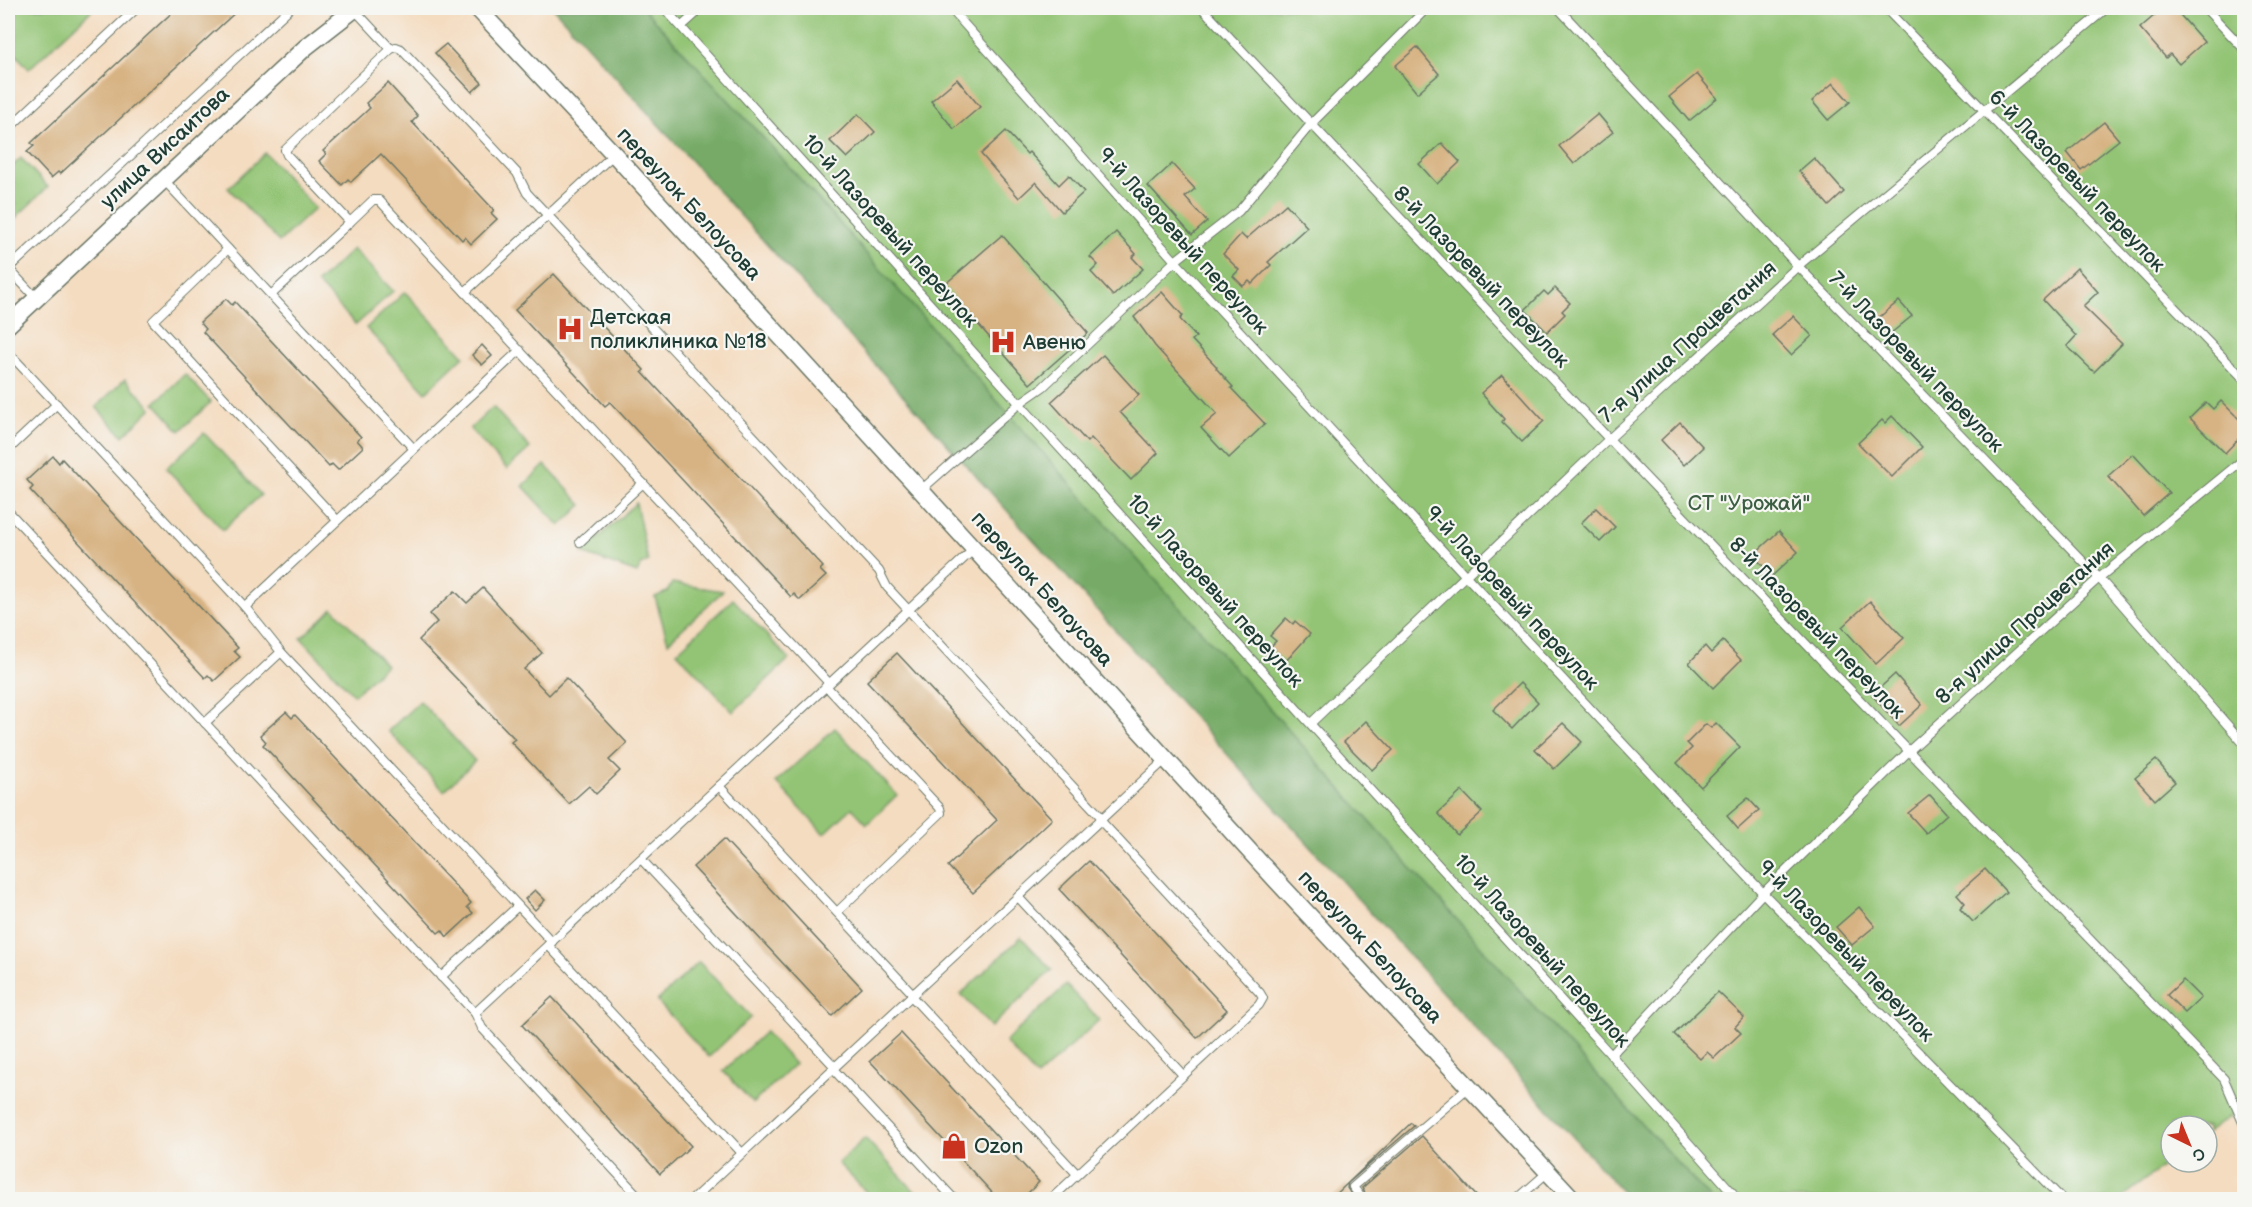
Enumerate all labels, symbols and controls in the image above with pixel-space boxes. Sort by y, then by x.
street label: улица Висаитова [95,82,235,214]
street label: 6-й Лазоревый переулок [1983,85,2171,277]
street label: переулок Белоусова [612,122,767,286]
street label: 10-й Лазоревый переулок [797,129,983,333]
street label: 9-й Лазоревый переулок [1092,142,1274,340]
street label: 8-й Лазоревый переулок [1388,181,1574,373]
street label: 7-я улица Процветания [1594,256,1782,428]
street label: 7-й Лазоревый переулок [1823,267,2009,457]
place label: Детская поликлиника №18 [590,305,767,354]
hospital icon: Детская поликлиника №18 [555,314,585,344]
hospital icon: Авеню [988,327,1018,357]
place label: Авеню [1022,330,1086,355]
street label: 10-й Лазоревый переулок [1122,489,1308,693]
park label: СТ "Урожай" [1688,491,1810,516]
street label: 9-й Лазоревый переулок [1420,501,1604,695]
street label: переулок Белоусова [966,506,1119,672]
street label: 8-й Лазоревый переулок [1724,532,1910,724]
street label: 8-я улица Процветания [1931,536,2119,710]
street label: 10-й Лазоревый переулок [1449,849,1635,1053]
street label: 9-й Лазоревый переулок [1753,855,1939,1047]
street label: переулок Белоусова [1293,865,1448,1029]
north arrow [2159,1114,2219,1174]
shop icon: Ozon [939,1131,969,1161]
place label: Ozon [974,1134,1023,1159]
text: С [2188,1143,2209,1165]

